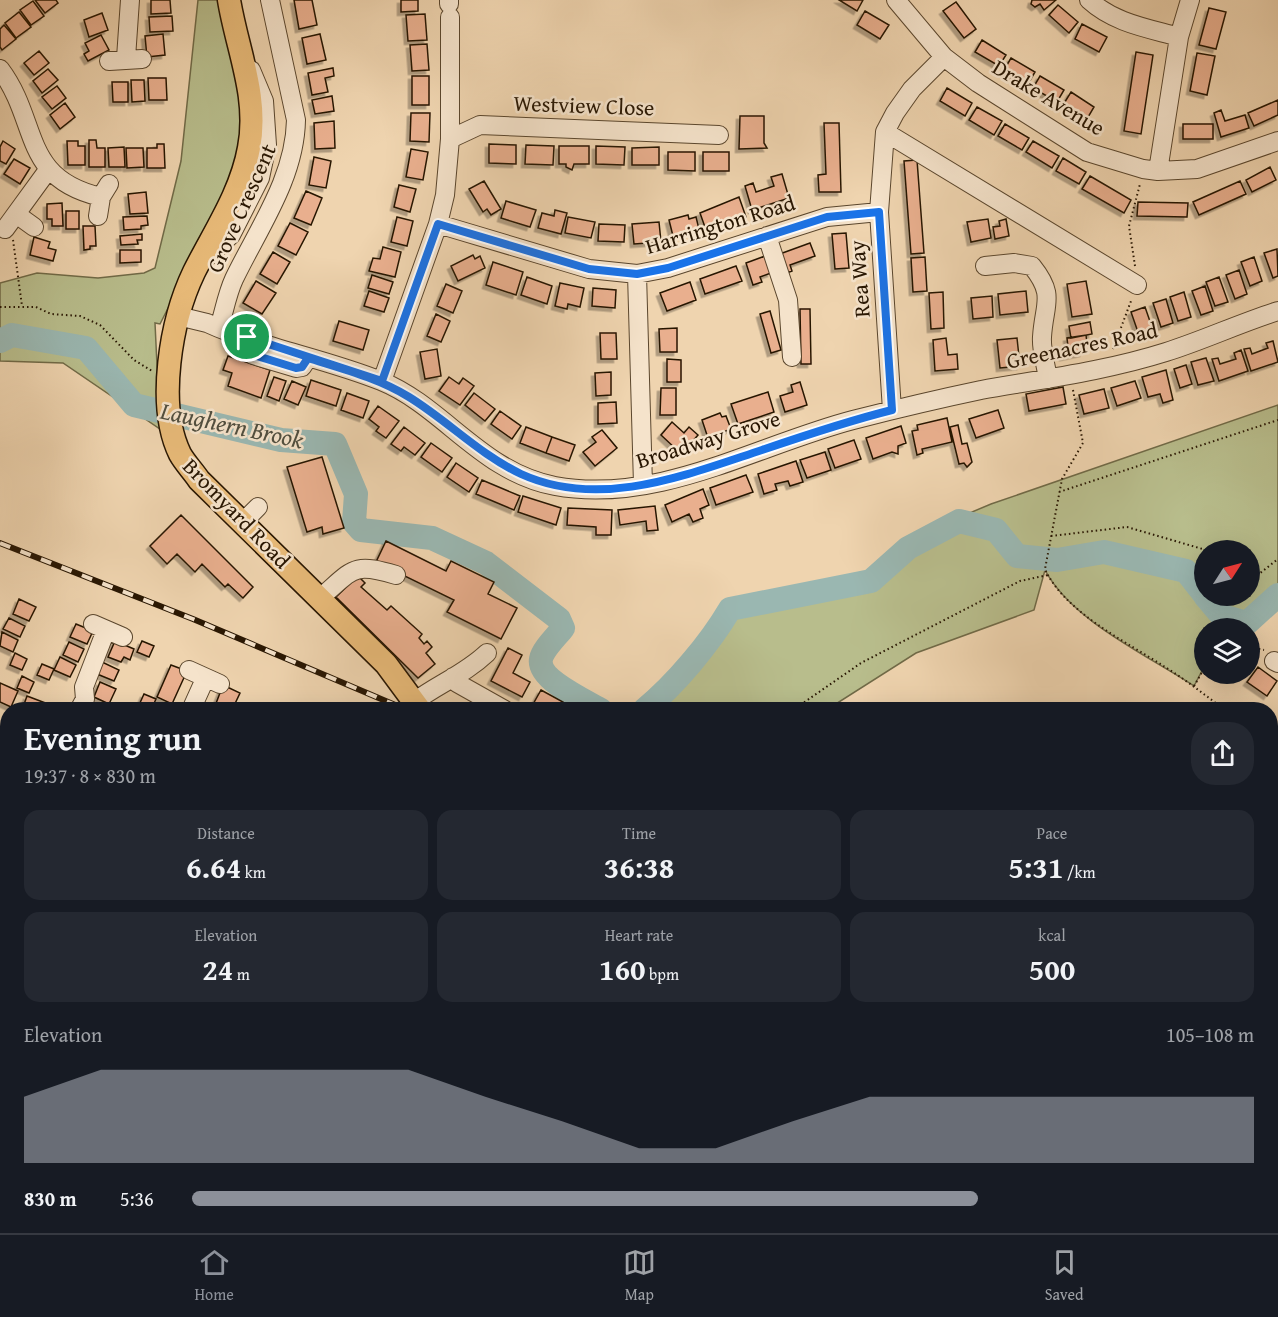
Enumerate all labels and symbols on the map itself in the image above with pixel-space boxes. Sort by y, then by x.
street label: Drake Avenue [987,51,1111,143]
street label: Westview Close [513,87,655,123]
street label: Grove Crescent [198,138,284,278]
street label: Harrington Road [641,186,799,262]
street label: Rea Way [840,239,878,319]
pin [221,311,272,362]
street label: Greenacres Road [1004,313,1161,377]
water label: Laughern Brook [156,393,307,457]
street label: Broadway Grove [632,402,784,476]
street label: Bromyard Road [176,450,298,576]
north arrow [1194,540,1260,606]

